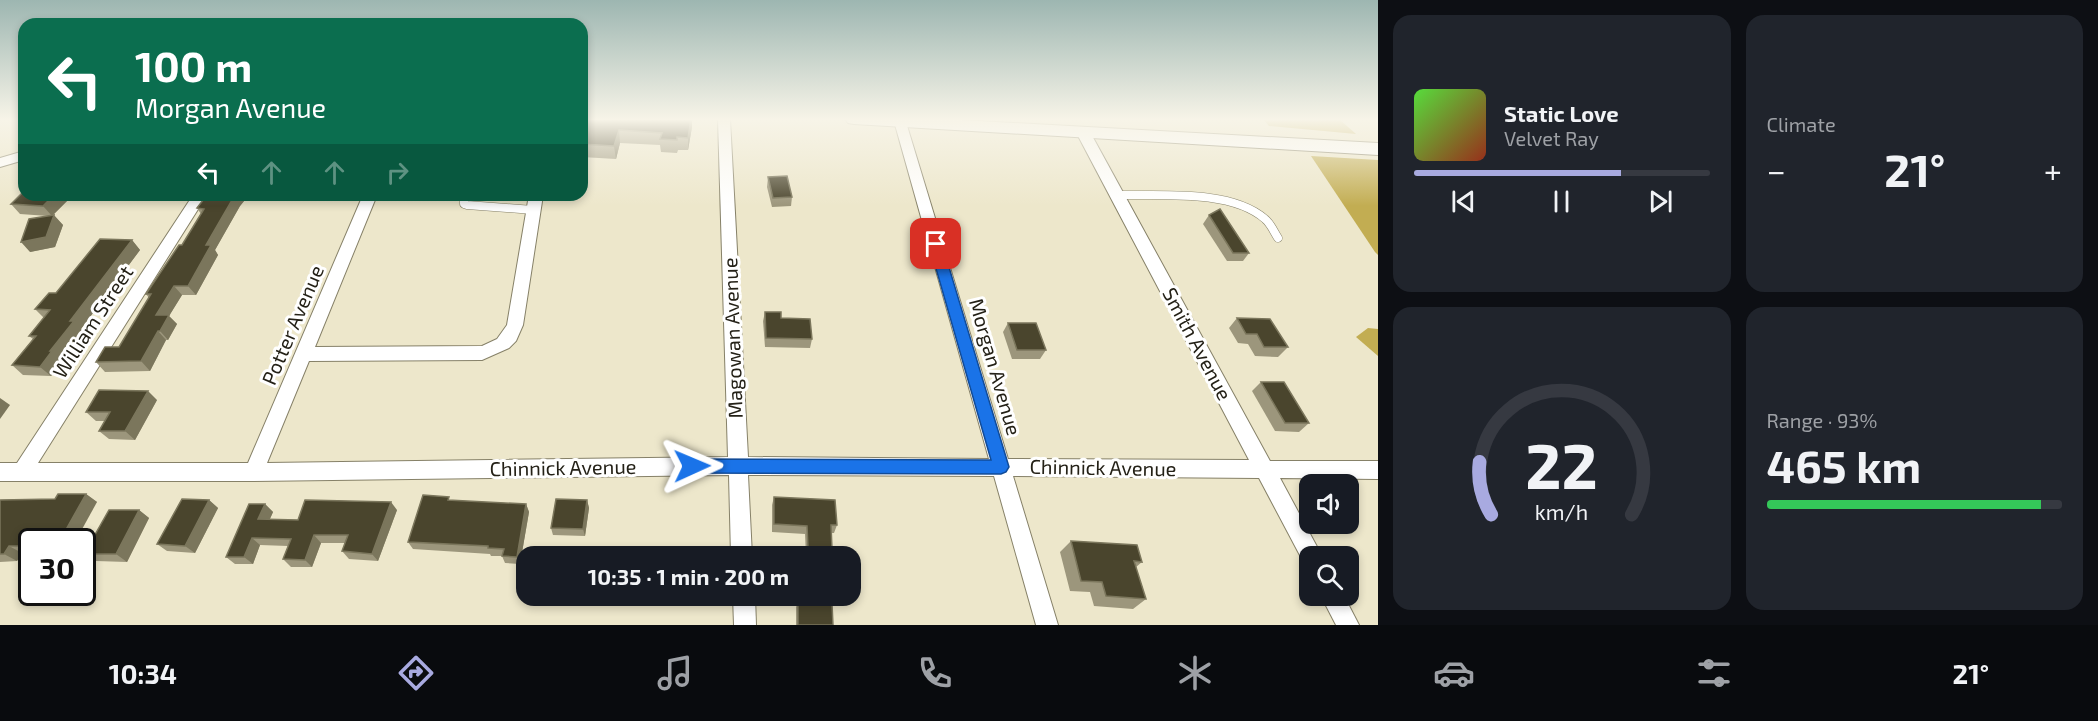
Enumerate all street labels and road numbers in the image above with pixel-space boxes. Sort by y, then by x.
street label: Magowan Avenue [717,257,747,419]
street label: William Street [47,260,138,382]
street label: Potter Avenue [256,261,328,388]
street label: Smith Avenue [1158,283,1238,404]
street label: Morgan Avenue [965,295,1027,438]
street label: Chinnick Avenue [489,454,637,480]
street label: Chinnick Avenue [1029,454,1177,480]

